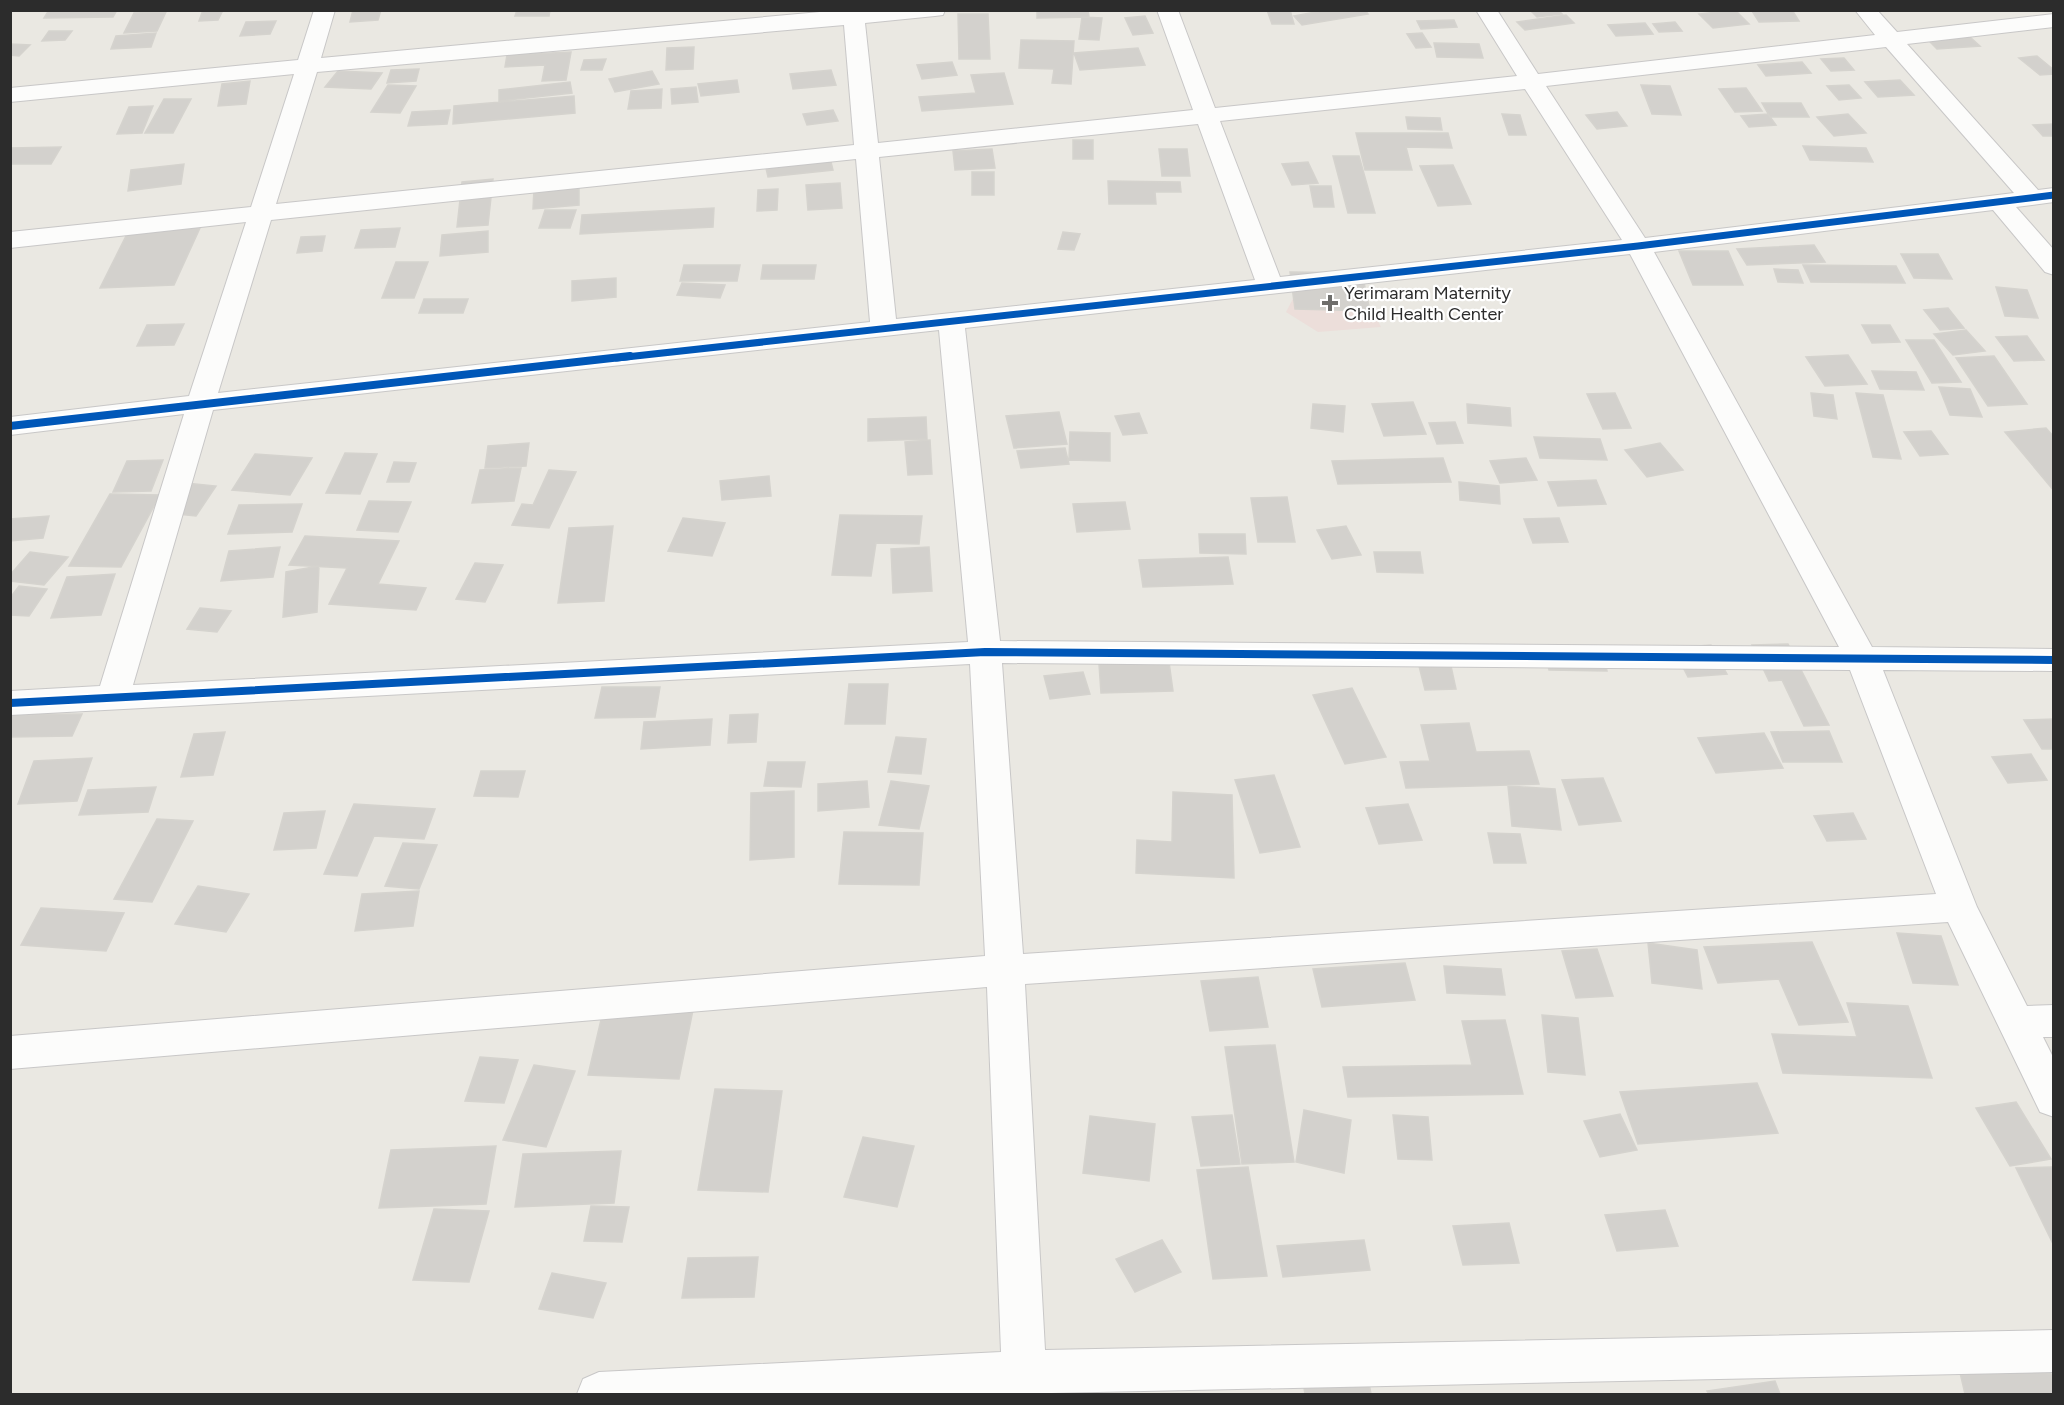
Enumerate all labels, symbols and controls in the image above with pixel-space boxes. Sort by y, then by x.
place label: Yerimaram Maternity Child Health Center [1344,282,1512,325]
marker: Yerimaram Maternity Child Health Center [1321,294,1339,312]

